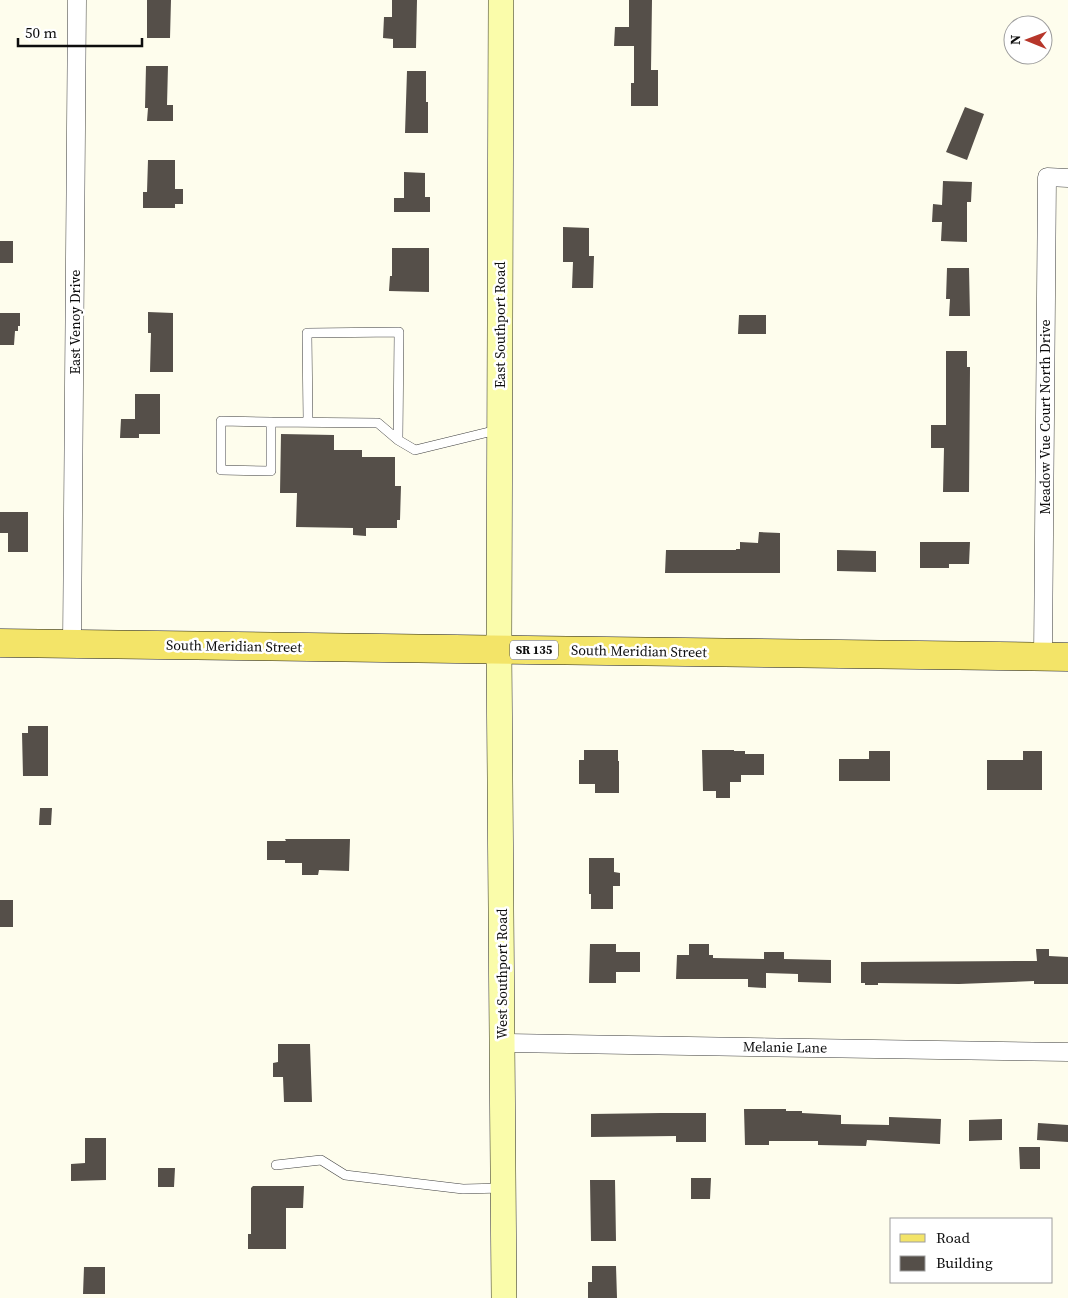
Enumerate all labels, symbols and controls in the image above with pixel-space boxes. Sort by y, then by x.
scale bar [18,15,141,47]
north arrow [1003,15,1053,65]
text: 50 m [25,22,57,43]
text: N [1005,34,1025,45]
street label: East Southport Road [490,262,510,388]
street label: East Venoy Drive [65,270,85,374]
street label: Meadow Vue Court North Drive [1035,319,1055,515]
street label: South Meridian Street [166,635,303,657]
road number: SR 135 [510,640,558,660]
street label: South Meridian Street [571,640,708,662]
street label: West Southport Road [492,909,512,1039]
street label: Melanie Lane [743,1036,827,1058]
legend [890,1218,1053,1283]
text: Road [936,1227,970,1248]
text: Building [936,1252,993,1273]

